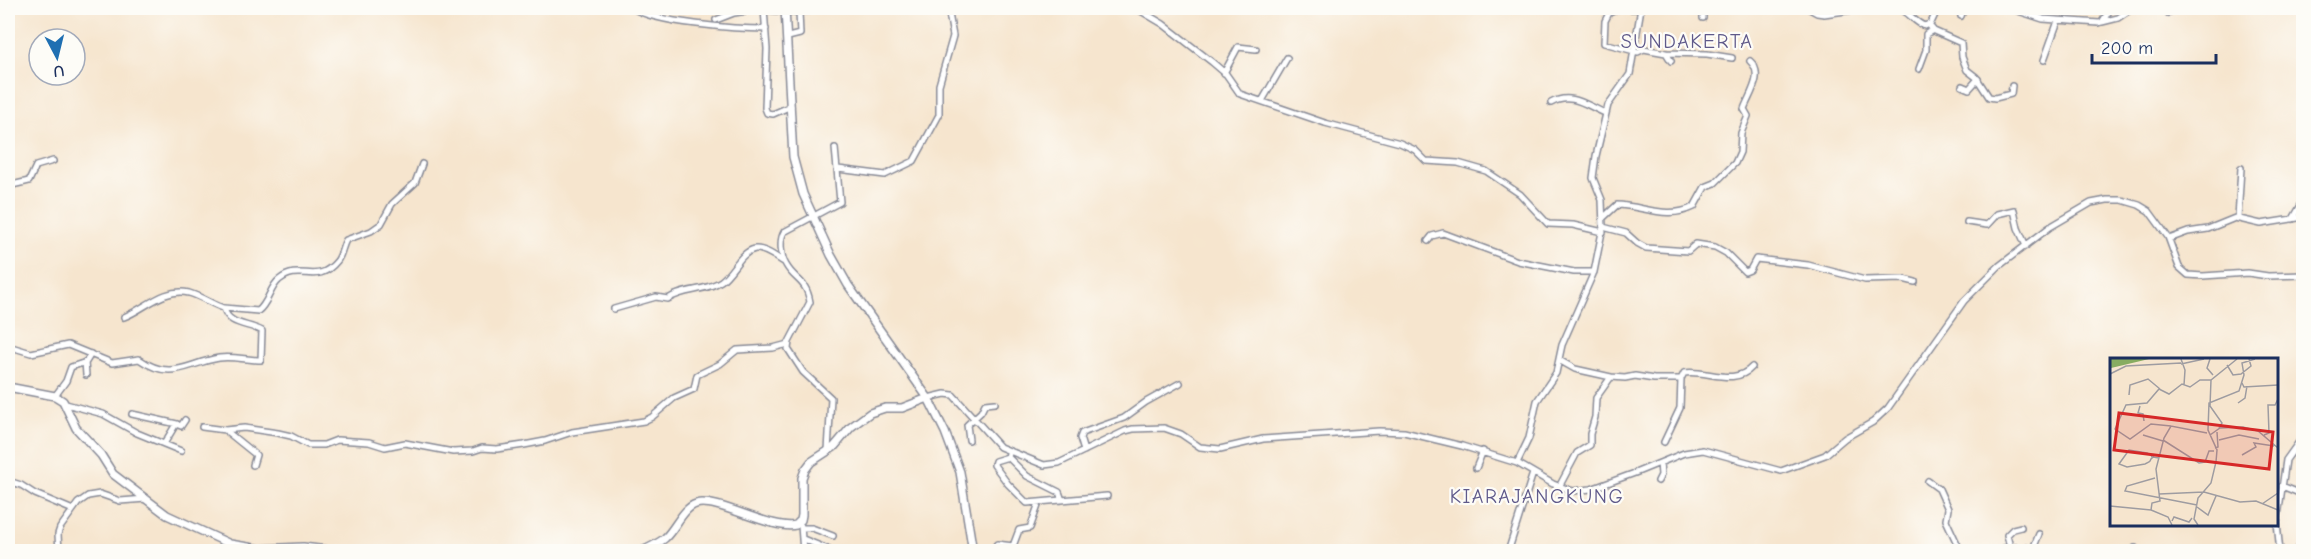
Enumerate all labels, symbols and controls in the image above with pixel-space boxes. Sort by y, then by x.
north arrow [27,27,87,87]
scale bar [2092,27,2216,65]
district label: SUNDAKERTA [1621,30,1753,53]
text: 200 m [2101,38,2153,59]
text: U [52,61,65,80]
inset map [2110,358,2278,526]
district label: KIARAJANGKUNG [1450,485,1624,508]

